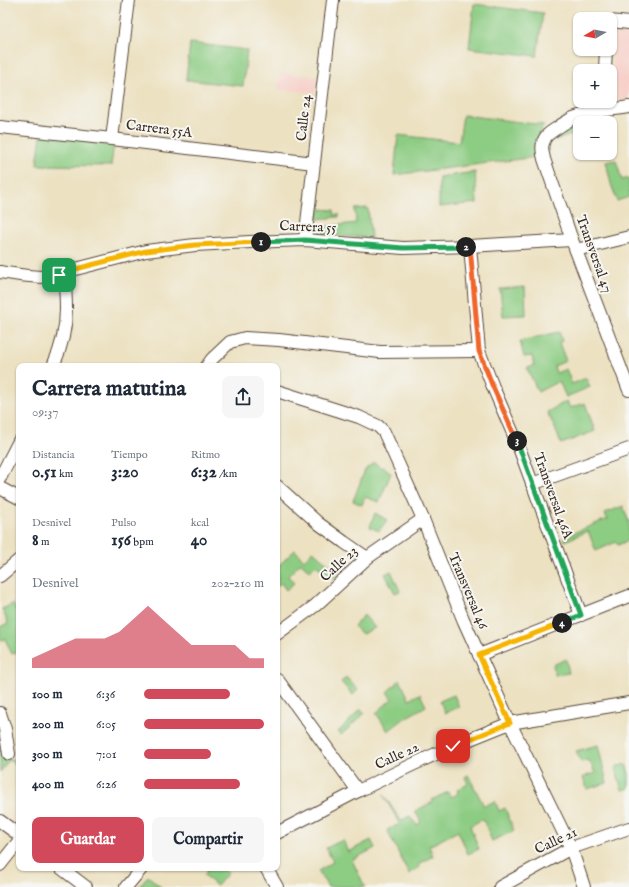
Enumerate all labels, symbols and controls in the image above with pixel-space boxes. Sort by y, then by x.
north arrow [573,12,617,56]
map controls [573,12,617,160]
button: + [573,64,617,108]
street label: Calle 24 [293,94,315,142]
street label: Carrera 55A [125,116,194,142]
button: − [573,116,617,160]
street label: Transversal 47 [572,213,616,295]
street label: Carrera 55 [279,217,337,237]
pin: 1 [251,232,271,252]
text: 1 [259,235,263,249]
pin: 2 [456,237,476,257]
text: 2 [463,240,469,254]
pin [42,258,76,292]
icon: arrive [48,264,70,286]
text: Carrera matutina [32,375,186,403]
button: share [222,376,264,418]
text: 09:37 [32,404,58,421]
pin: 3 [507,431,527,451]
text: 3 [515,434,519,448]
text: Distancia [32,448,74,462]
text: Tiempo [111,448,148,462]
text: Ritmo [191,448,220,462]
street label: Transversal 46A [529,450,577,542]
text: 0.51 [32,462,57,483]
text: 3:20 [111,462,139,483]
text: 6:32 [191,462,217,483]
text: km [57,467,73,481]
text: /km [217,467,237,481]
text: Desnivel [32,516,71,530]
text: Pulso [111,516,136,530]
text: kcal [191,516,209,530]
text: 8 [32,530,39,551]
text: 156 [111,530,131,551]
text: 40 [191,530,207,551]
text: m [39,535,50,549]
text: bpm [131,535,154,549]
street label: Calle 23 [316,542,362,586]
street label: Transversal 46 [444,550,493,633]
text: Desnivel [32,575,79,592]
text: 202–210 m [211,575,264,592]
pin: 4 [552,613,572,633]
text: 4 [559,616,565,630]
text: 100 m [32,686,62,703]
text: 6:36 [96,686,115,703]
text: 200 m [32,716,64,733]
text: 6:05 [96,716,116,733]
pin [436,729,470,763]
icon: check [442,735,464,757]
street label: Calle 22 [372,738,422,774]
text: 300 m [32,746,63,763]
text: 7:01 [96,746,117,763]
text: 400 m [32,776,64,793]
text: 6:26 [96,776,117,793]
button: Guardar [32,817,144,863]
button: Compartir [152,817,264,863]
street label: Calle 21 [532,823,580,859]

